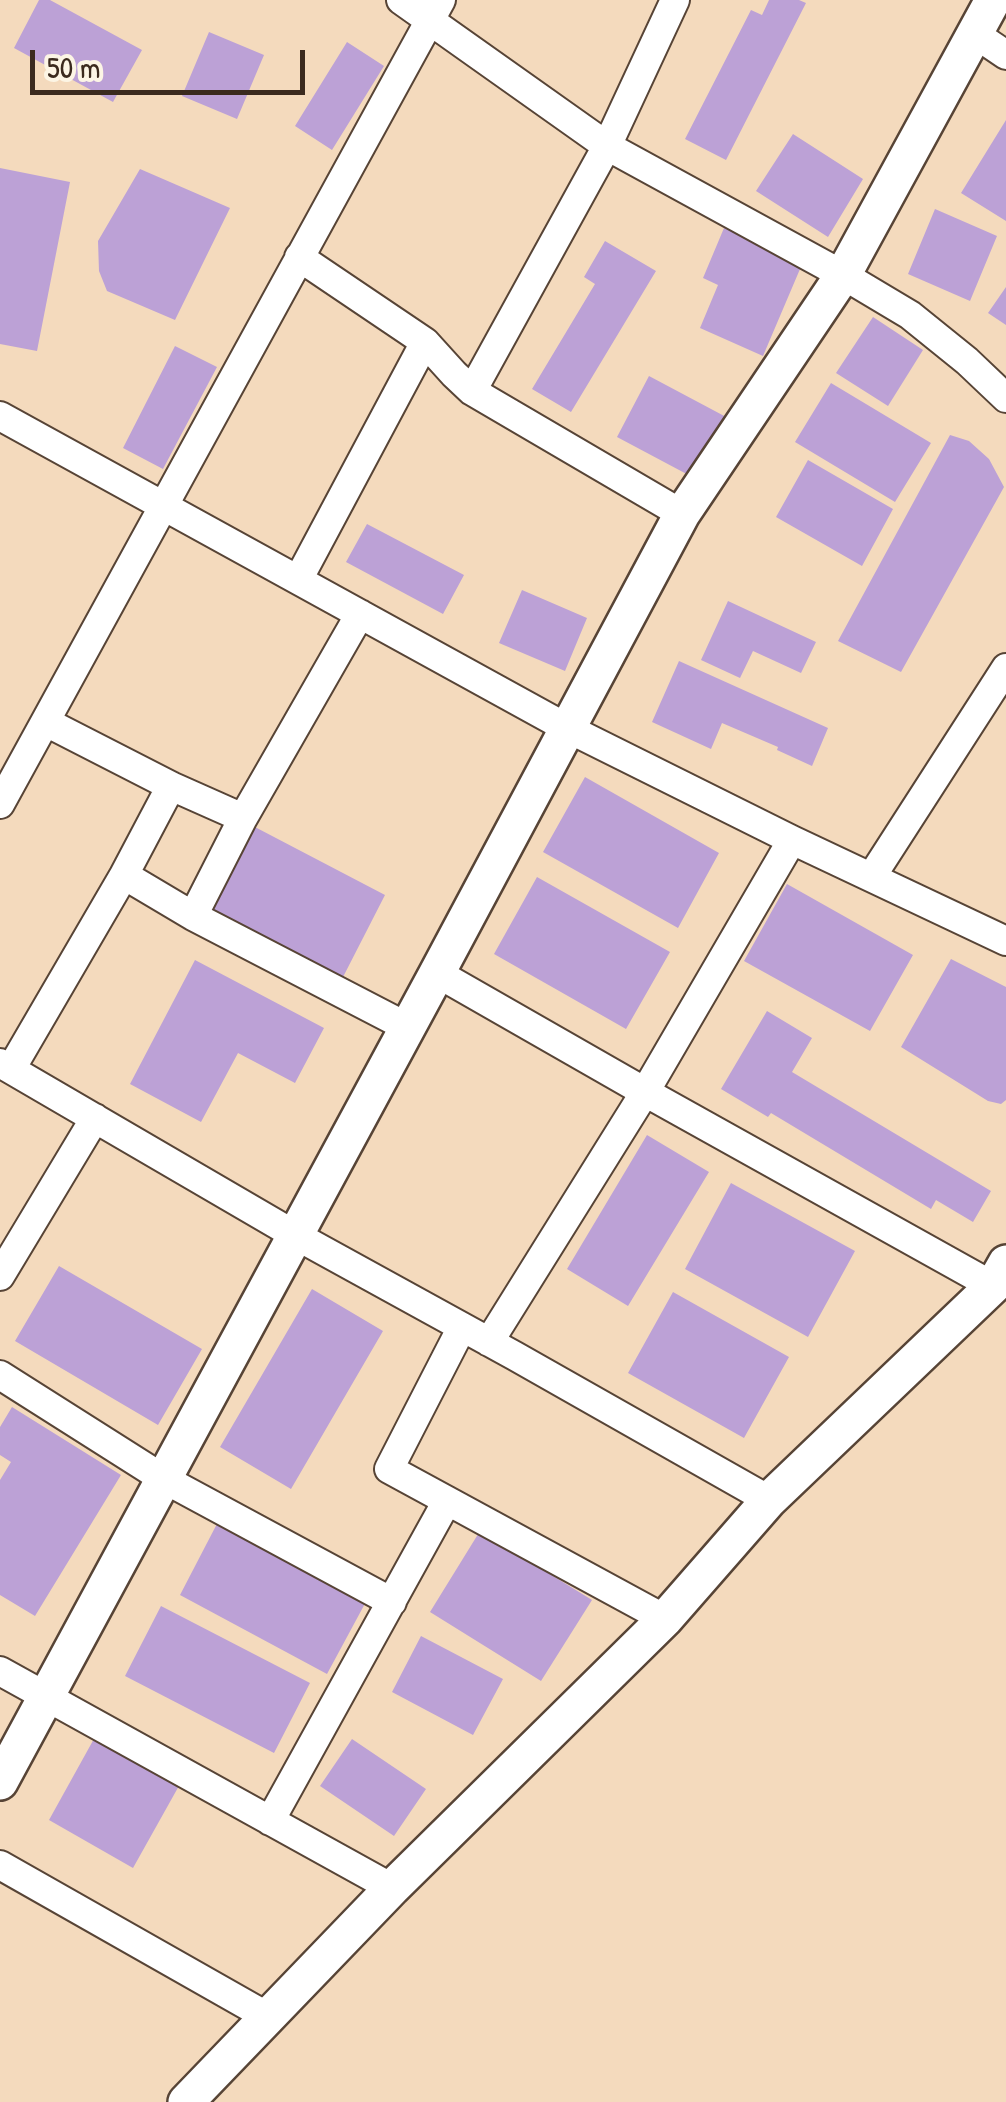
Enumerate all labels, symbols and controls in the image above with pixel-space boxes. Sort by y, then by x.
scale bar [35,30,310,92]
text: 50 m [47,47,100,87]

